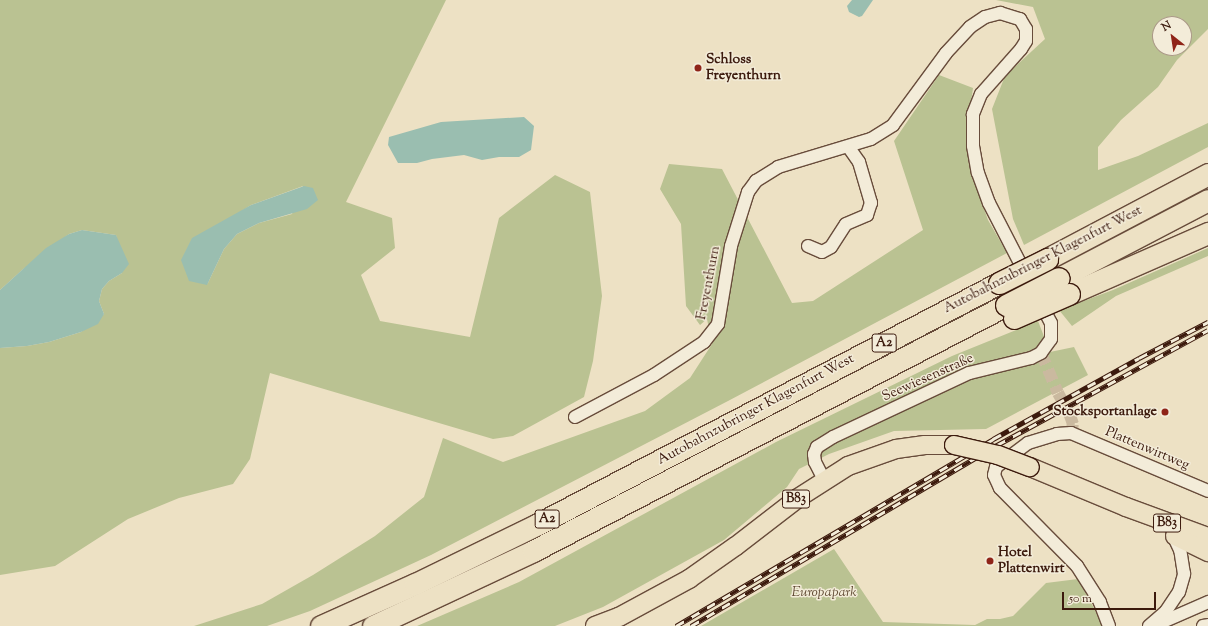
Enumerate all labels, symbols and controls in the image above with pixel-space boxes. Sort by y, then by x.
north arrow [1152,16,1192,56]
text: N [1159,17,1174,36]
place label: Schloss Freyenthurn [706,52,781,84]
marker: Schloss Freyenthurn [693,63,703,73]
street label: Autobahnzubringer Klagenfurt West [941,202,1145,318]
street label: Freyenthurn [694,245,724,321]
road number: A2 [871,332,897,354]
street label: Seewiesenstraße [880,350,976,406]
street label: Autobahnzubringer Klagenfurt West [655,351,857,469]
place label: Stocksportanlage [1053,404,1157,420]
marker: Stocksportanlage [1160,407,1170,417]
street label: Plattenwirtweg [1102,424,1192,474]
road number: B83 [782,488,810,510]
road number: A2 [534,508,560,530]
road number: B83 [1153,512,1181,534]
place label: Hotel Plattenwirt [998,545,1064,578]
marker: Hotel Plattenwirt [985,556,995,566]
scale bar [1064,584,1158,610]
park label: Europapark [791,585,857,601]
text: 50 m [1069,590,1092,608]

